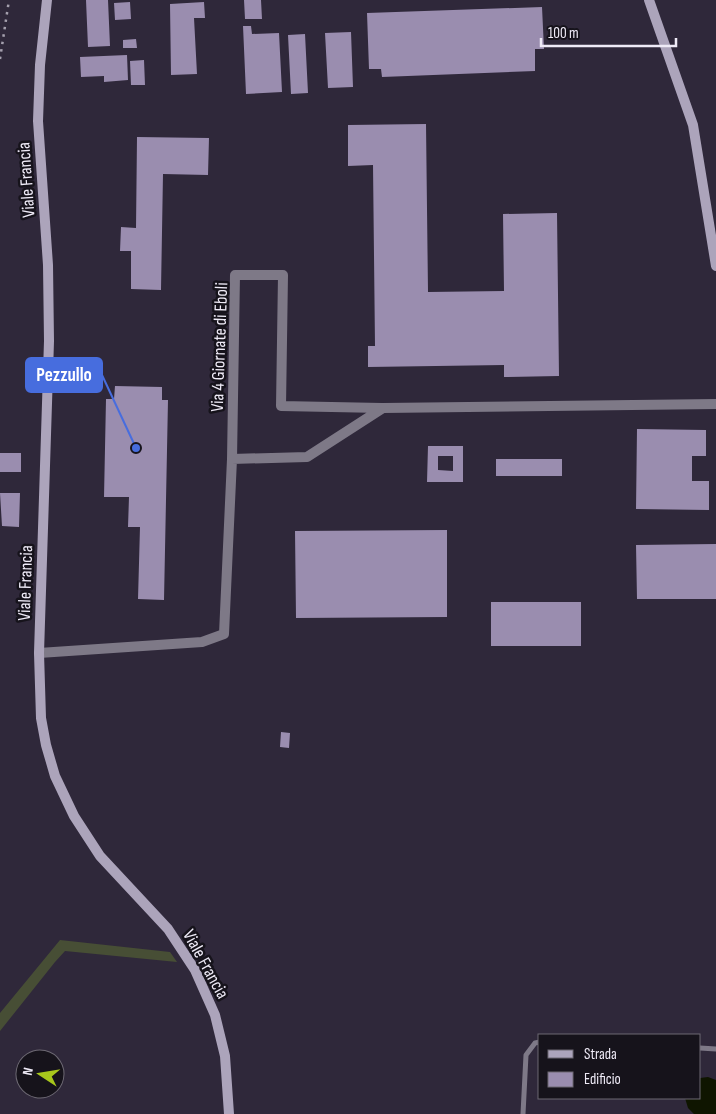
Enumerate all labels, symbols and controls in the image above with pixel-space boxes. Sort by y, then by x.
scale bar [541,15,676,47]
text: 100 m [548,24,579,43]
street label: Viale Francia [13,141,40,218]
street label: Via 4 Giornate di Eboli [207,282,232,412]
callout: Pezzullo [26,358,102,392]
text: Pezzullo [36,364,92,387]
street label: Viale Francia [14,545,37,621]
street label: Viale Francia [178,926,233,1002]
legend [538,1034,701,1099]
text: Strada [584,1045,617,1064]
north arrow [15,1049,65,1099]
text: N [19,1066,37,1077]
text: Edificio [584,1070,621,1089]

